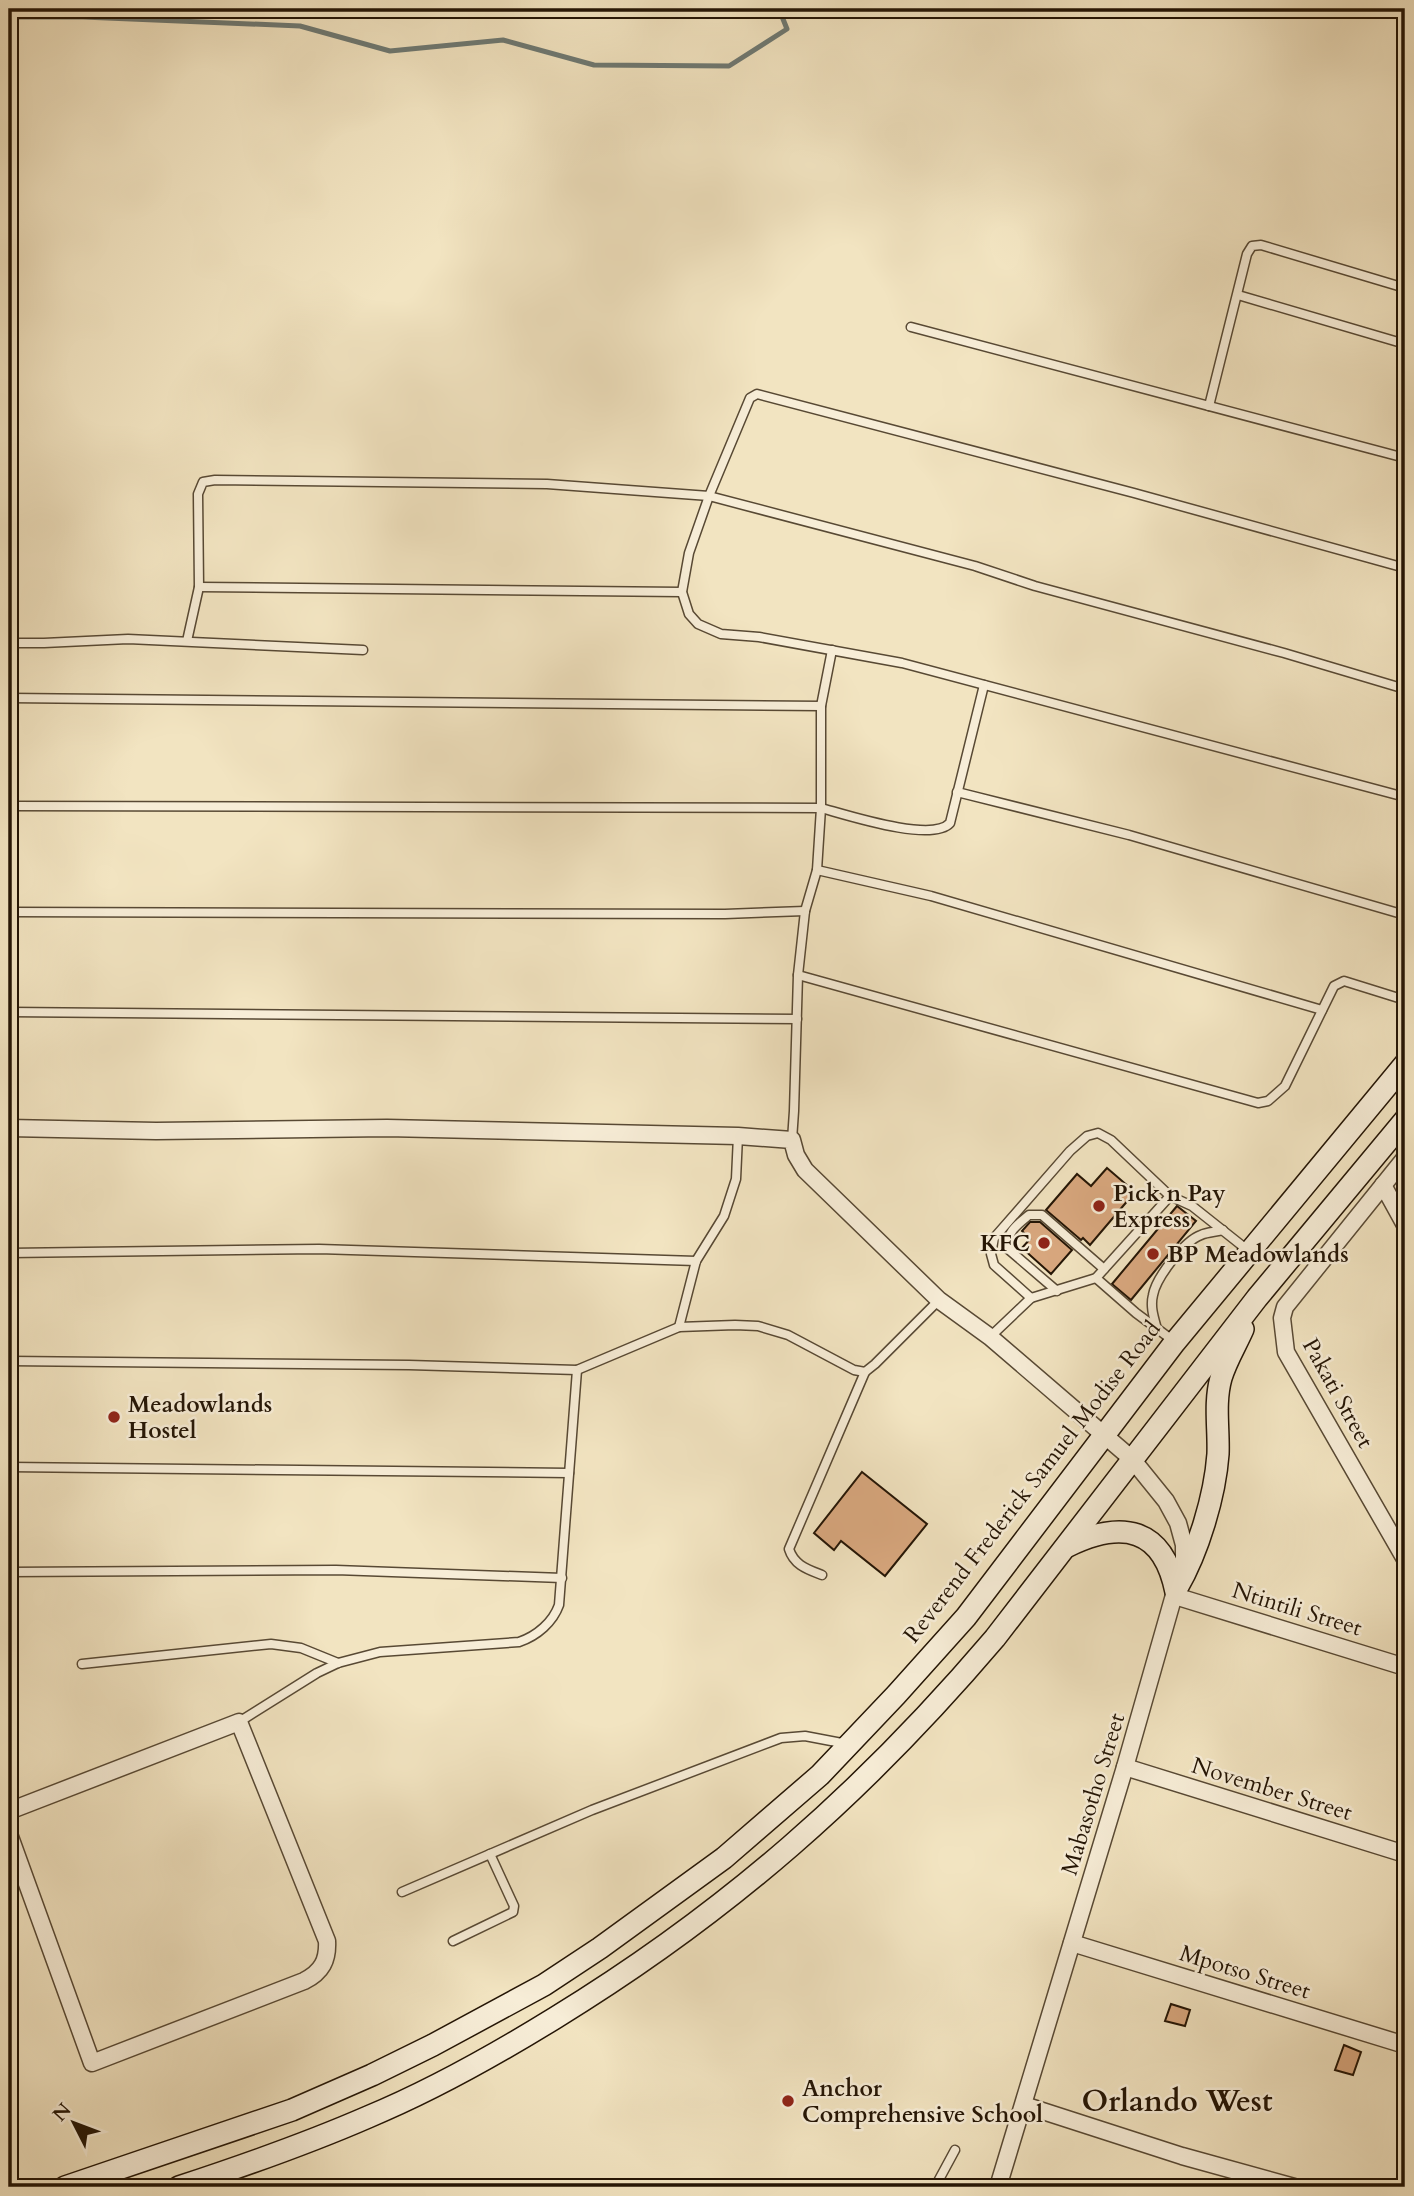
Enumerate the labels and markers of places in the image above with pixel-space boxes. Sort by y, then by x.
place label: Pick n Pay Express [1113,1178,1225,1235]
marker: Pick n Pay Express [1091,1198,1107,1214]
place label: KFC [980,1228,1030,1259]
marker: KFC [1036,1235,1052,1251]
place label: BP Meadowlands [1167,1239,1349,1270]
marker: BP Meadowlands [1145,1246,1161,1262]
place label: Meadowlands Hostel [128,1389,272,1446]
marker: Meadowlands Hostel [106,1409,122,1425]
place label: Anchor Comprehensive School [802,2073,1043,2130]
marker: Anchor Comprehensive School [780,2093,796,2109]

